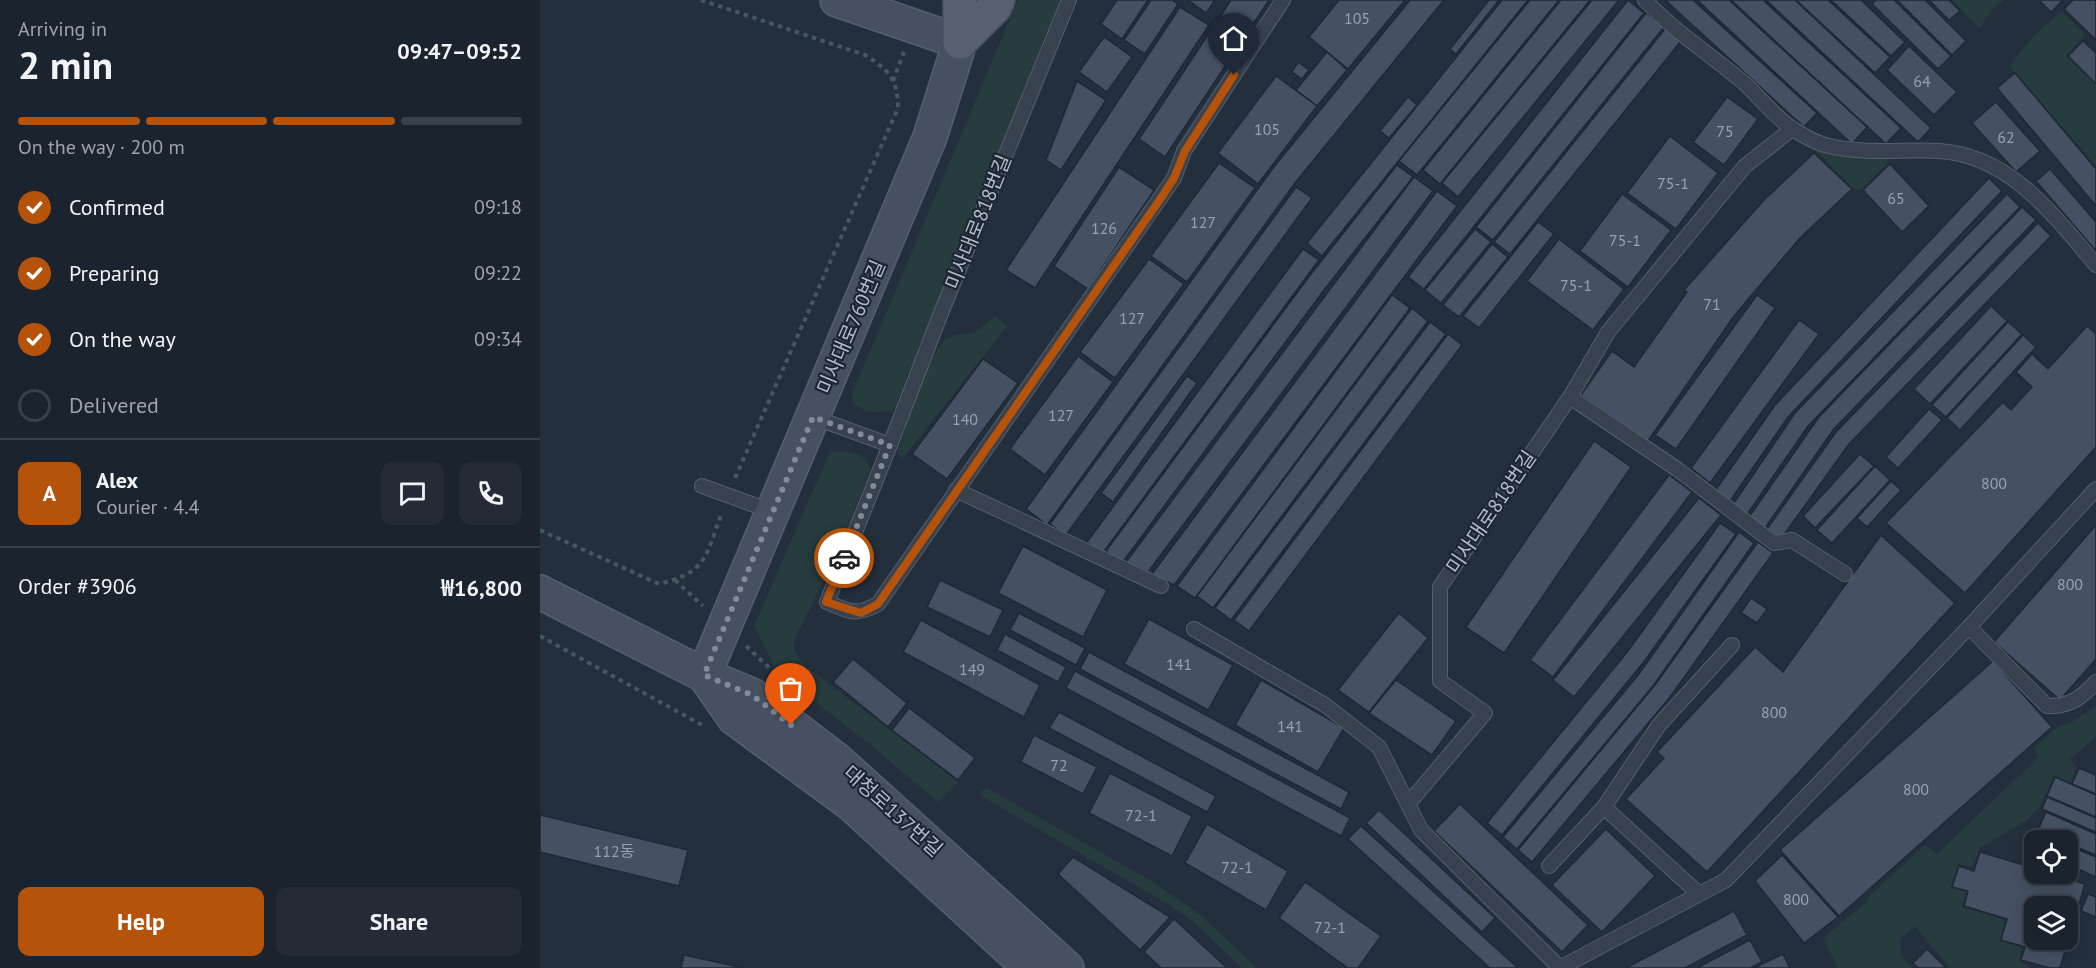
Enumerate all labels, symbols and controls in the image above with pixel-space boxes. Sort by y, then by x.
house number: 105 [1344,8,1370,28]
pin [1208,13,1259,75]
text: Arriving in [18,16,107,42]
icon: home [1217,22,1250,55]
text: 09:47–09:52 [397,37,522,65]
text: 2 min [18,39,113,90]
house number: 64 [1913,71,1931,91]
house number: 105 [1254,119,1280,139]
house number: 75 [1716,121,1734,141]
house number: 62 [1997,127,2015,147]
text: On the way · 200 m [18,134,185,160]
street label: 미사대로818번길 [939,151,1017,293]
house number: 75-1 [1657,173,1689,193]
house number: 65 [1887,188,1905,208]
icon: check [18,191,51,224]
text: Confirmed [69,193,165,221]
text: 09:18 [474,194,522,220]
house number: 127 [1190,212,1216,232]
house number: 126 [1091,218,1117,238]
house number: 75-1 [1609,230,1641,250]
street label: 미사대로760번길 [811,256,891,398]
icon: check [18,257,51,290]
text: Preparing [69,259,159,287]
text: 09:22 [474,260,522,286]
house number: 75-1 [1560,275,1592,295]
house number: 71 [1703,294,1721,314]
house number: 127 [1119,308,1145,328]
icon: check [18,323,51,356]
text: On the way [69,325,176,353]
text: 09:34 [474,326,522,352]
text: Delivered [69,391,159,419]
house number: 127 [1048,405,1074,425]
house number: 140 [952,409,978,429]
street label: 미사대로818번길 [1440,445,1542,579]
button: chat [381,462,444,525]
button: phone [459,462,522,525]
text: Alex [96,466,138,494]
house number: 800 [1981,473,2007,493]
text: A [43,479,56,507]
text: Courier · 4.4 [96,494,199,520]
courier [814,528,874,588]
icon: car [828,542,861,575]
text: Order #3906 [18,572,137,600]
text: ₩16,800 [441,574,522,602]
house number: 800 [2057,574,2083,594]
house number: 141 [1166,654,1192,674]
house number: 149 [959,659,985,679]
pin [765,663,816,725]
icon: bag [774,672,807,705]
house number: 800 [1761,702,1787,722]
house number: 141 [1277,716,1303,736]
house number: 72 [1050,755,1068,775]
street label: 대청로137번길 [838,760,948,862]
house number: 800 [1903,779,1929,799]
house number: 72-1 [1125,805,1157,825]
map controls [2024,830,2078,950]
button: locate [2024,830,2078,884]
house number: 112동 [594,841,635,861]
house number: 72-1 [1221,857,1253,877]
button: Help [18,887,264,956]
button: Share [276,887,522,956]
house number: 800 [1783,889,1809,909]
button: layers [2024,896,2078,950]
house number: 72-1 [1314,917,1346,937]

